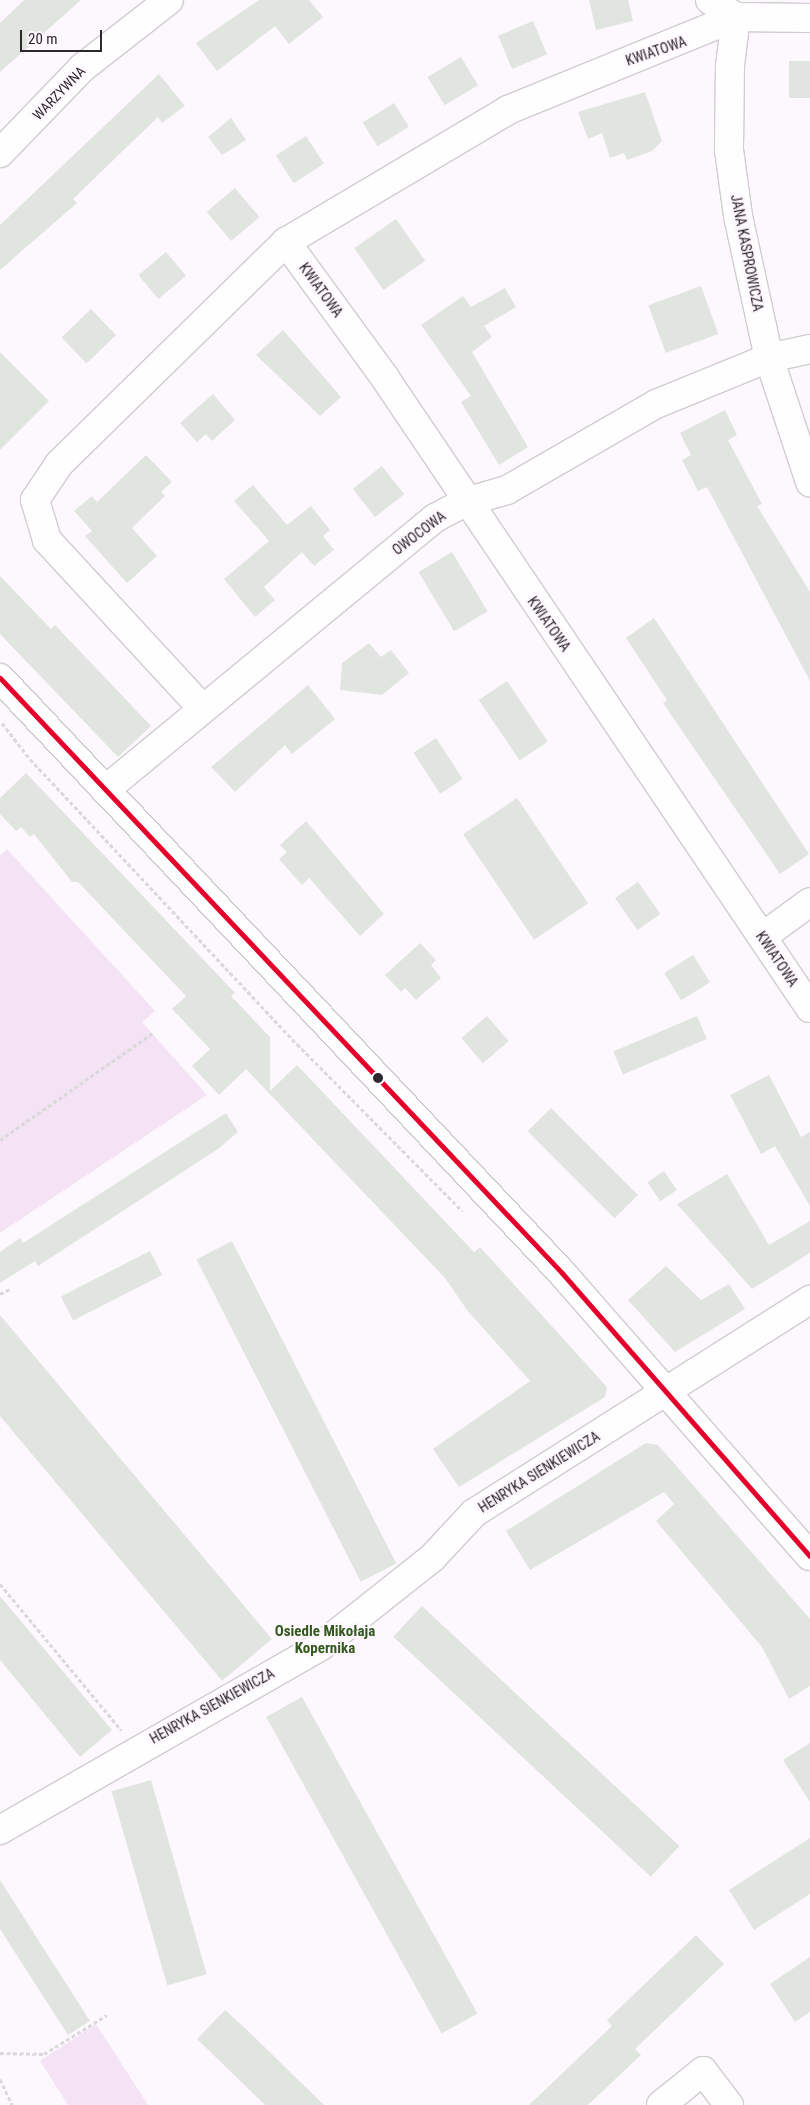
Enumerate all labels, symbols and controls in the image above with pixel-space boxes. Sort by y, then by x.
scale bar [22,20,105,52]
text: 20 m [28,30,58,48]
street label: KWIATOWA [623,33,689,69]
street label: WARZYWNA [29,63,89,123]
street label: JANA KASPROWICZA [727,193,767,313]
street label: KWIATOWA [296,260,346,320]
street label: OWOCOWA [389,508,449,558]
street label: KWIATOWA [524,593,574,655]
street label: KWIATOWA [752,928,802,990]
unlabelled marker [373,1073,383,1083]
street label: HENRYKA SIENKIEWICZA [475,1428,603,1516]
district label: Osiedle Mikołaja Kopernika [275,1622,375,1657]
street label: HENRYKA SIENKIEWICZA [147,1665,277,1747]

